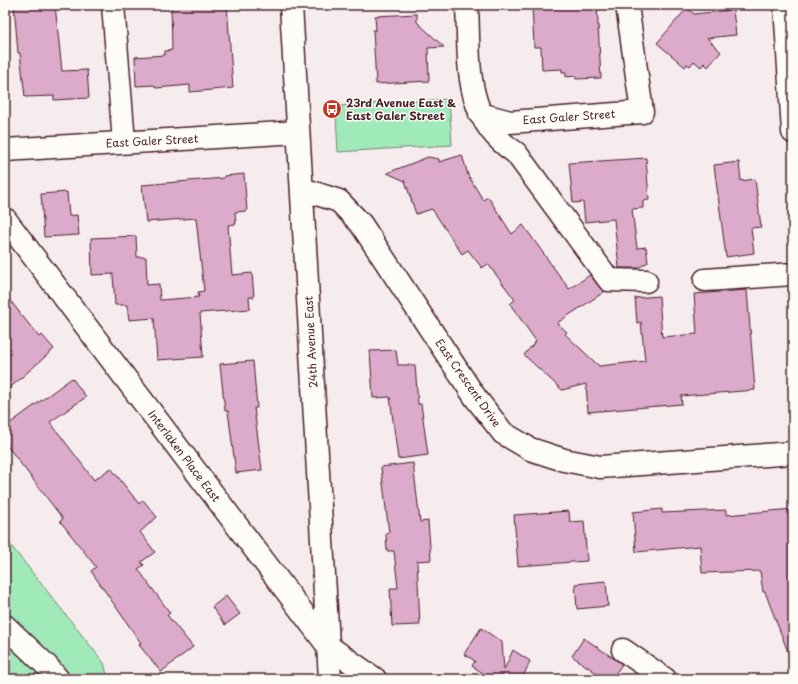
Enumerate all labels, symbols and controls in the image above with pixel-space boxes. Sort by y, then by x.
place label: 23rd Avenue East & East Galer Street [346,94,456,124]
bus stop icon: 23rd Avenue East & East Galer Street [321,98,343,120]
street label: East Galer Street [522,105,616,128]
street label: East Galer Street [105,130,199,151]
street label: 24th Avenue East [300,295,321,389]
street label: East Crescent Drive [431,335,505,431]
street label: Interlaken Place East [144,406,225,506]

